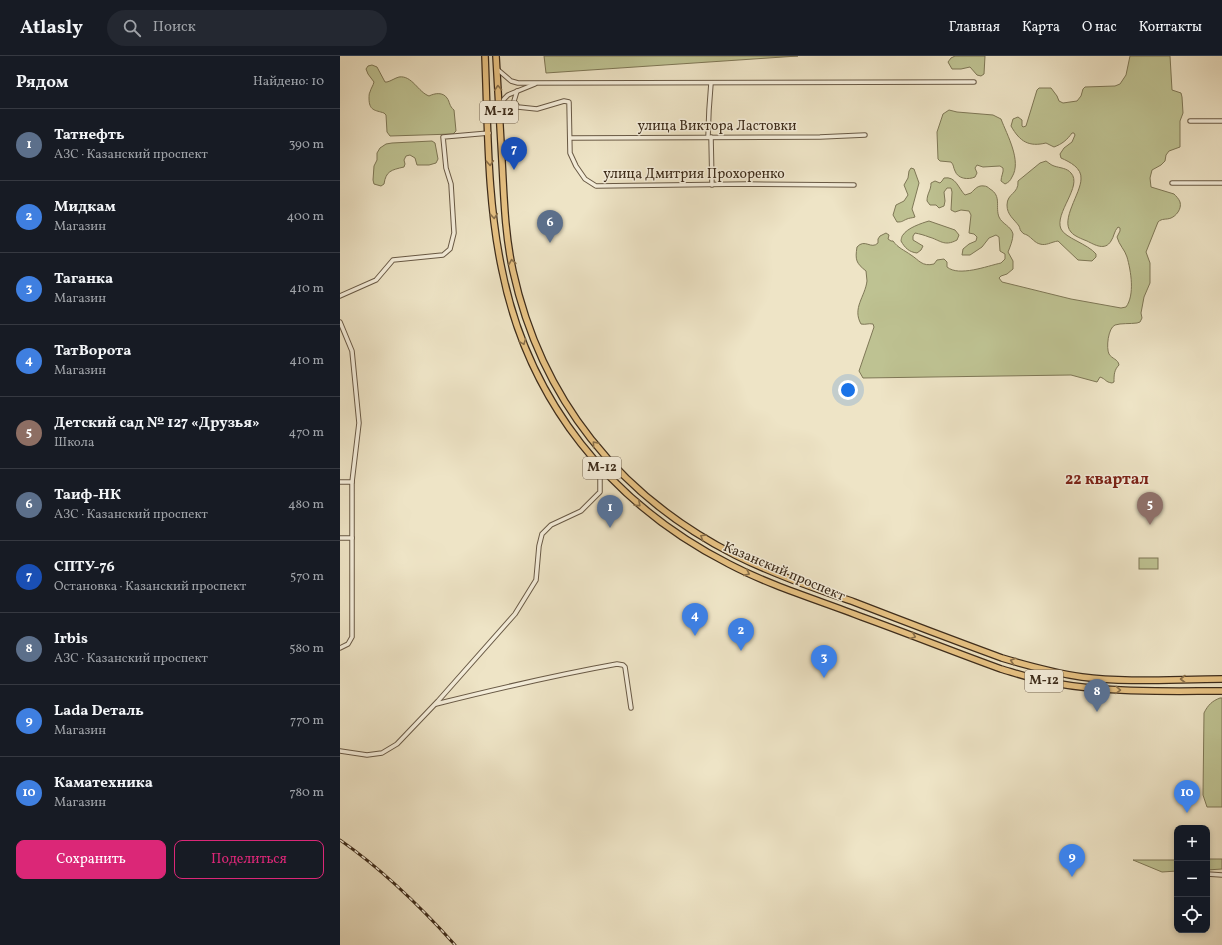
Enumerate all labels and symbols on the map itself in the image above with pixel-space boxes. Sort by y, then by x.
one-way arrow [493,85,502,91]
road number: М-12 [480,101,518,123]
street label: улица Виктора Ластовки [637,117,797,136]
pin: 7 [501,137,527,170]
one-way arrow [486,160,494,166]
street label: улица Дмитрия Прохоренко [603,165,785,184]
pin: 6 [537,210,563,243]
one-way arrow [489,213,498,219]
one-way arrow [508,259,516,266]
one-way arrow [519,339,527,346]
your location [838,380,858,400]
one-way arrow [592,441,599,448]
road number: М-12 [583,457,621,479]
district label: 22 квартал [1065,469,1149,491]
pin: 5 [1137,492,1163,525]
pin: 1 [597,495,623,528]
one-way arrow [633,499,640,506]
one-way arrow [700,535,707,542]
street label: Казанский проспект [720,538,848,606]
one-way arrow [744,568,751,576]
pin: 4 [682,603,708,636]
pin: 2 [728,618,754,651]
one-way arrow [909,632,916,640]
pin: 3 [811,645,837,678]
one-way arrow [1010,657,1017,666]
road number: М-12 [1025,670,1063,692]
one-way arrow [1180,675,1186,683]
pin: 8 [1084,679,1110,712]
one-way arrow [1115,686,1121,694]
pin: 10 [1174,780,1200,813]
pin: 9 [1059,844,1085,877]

